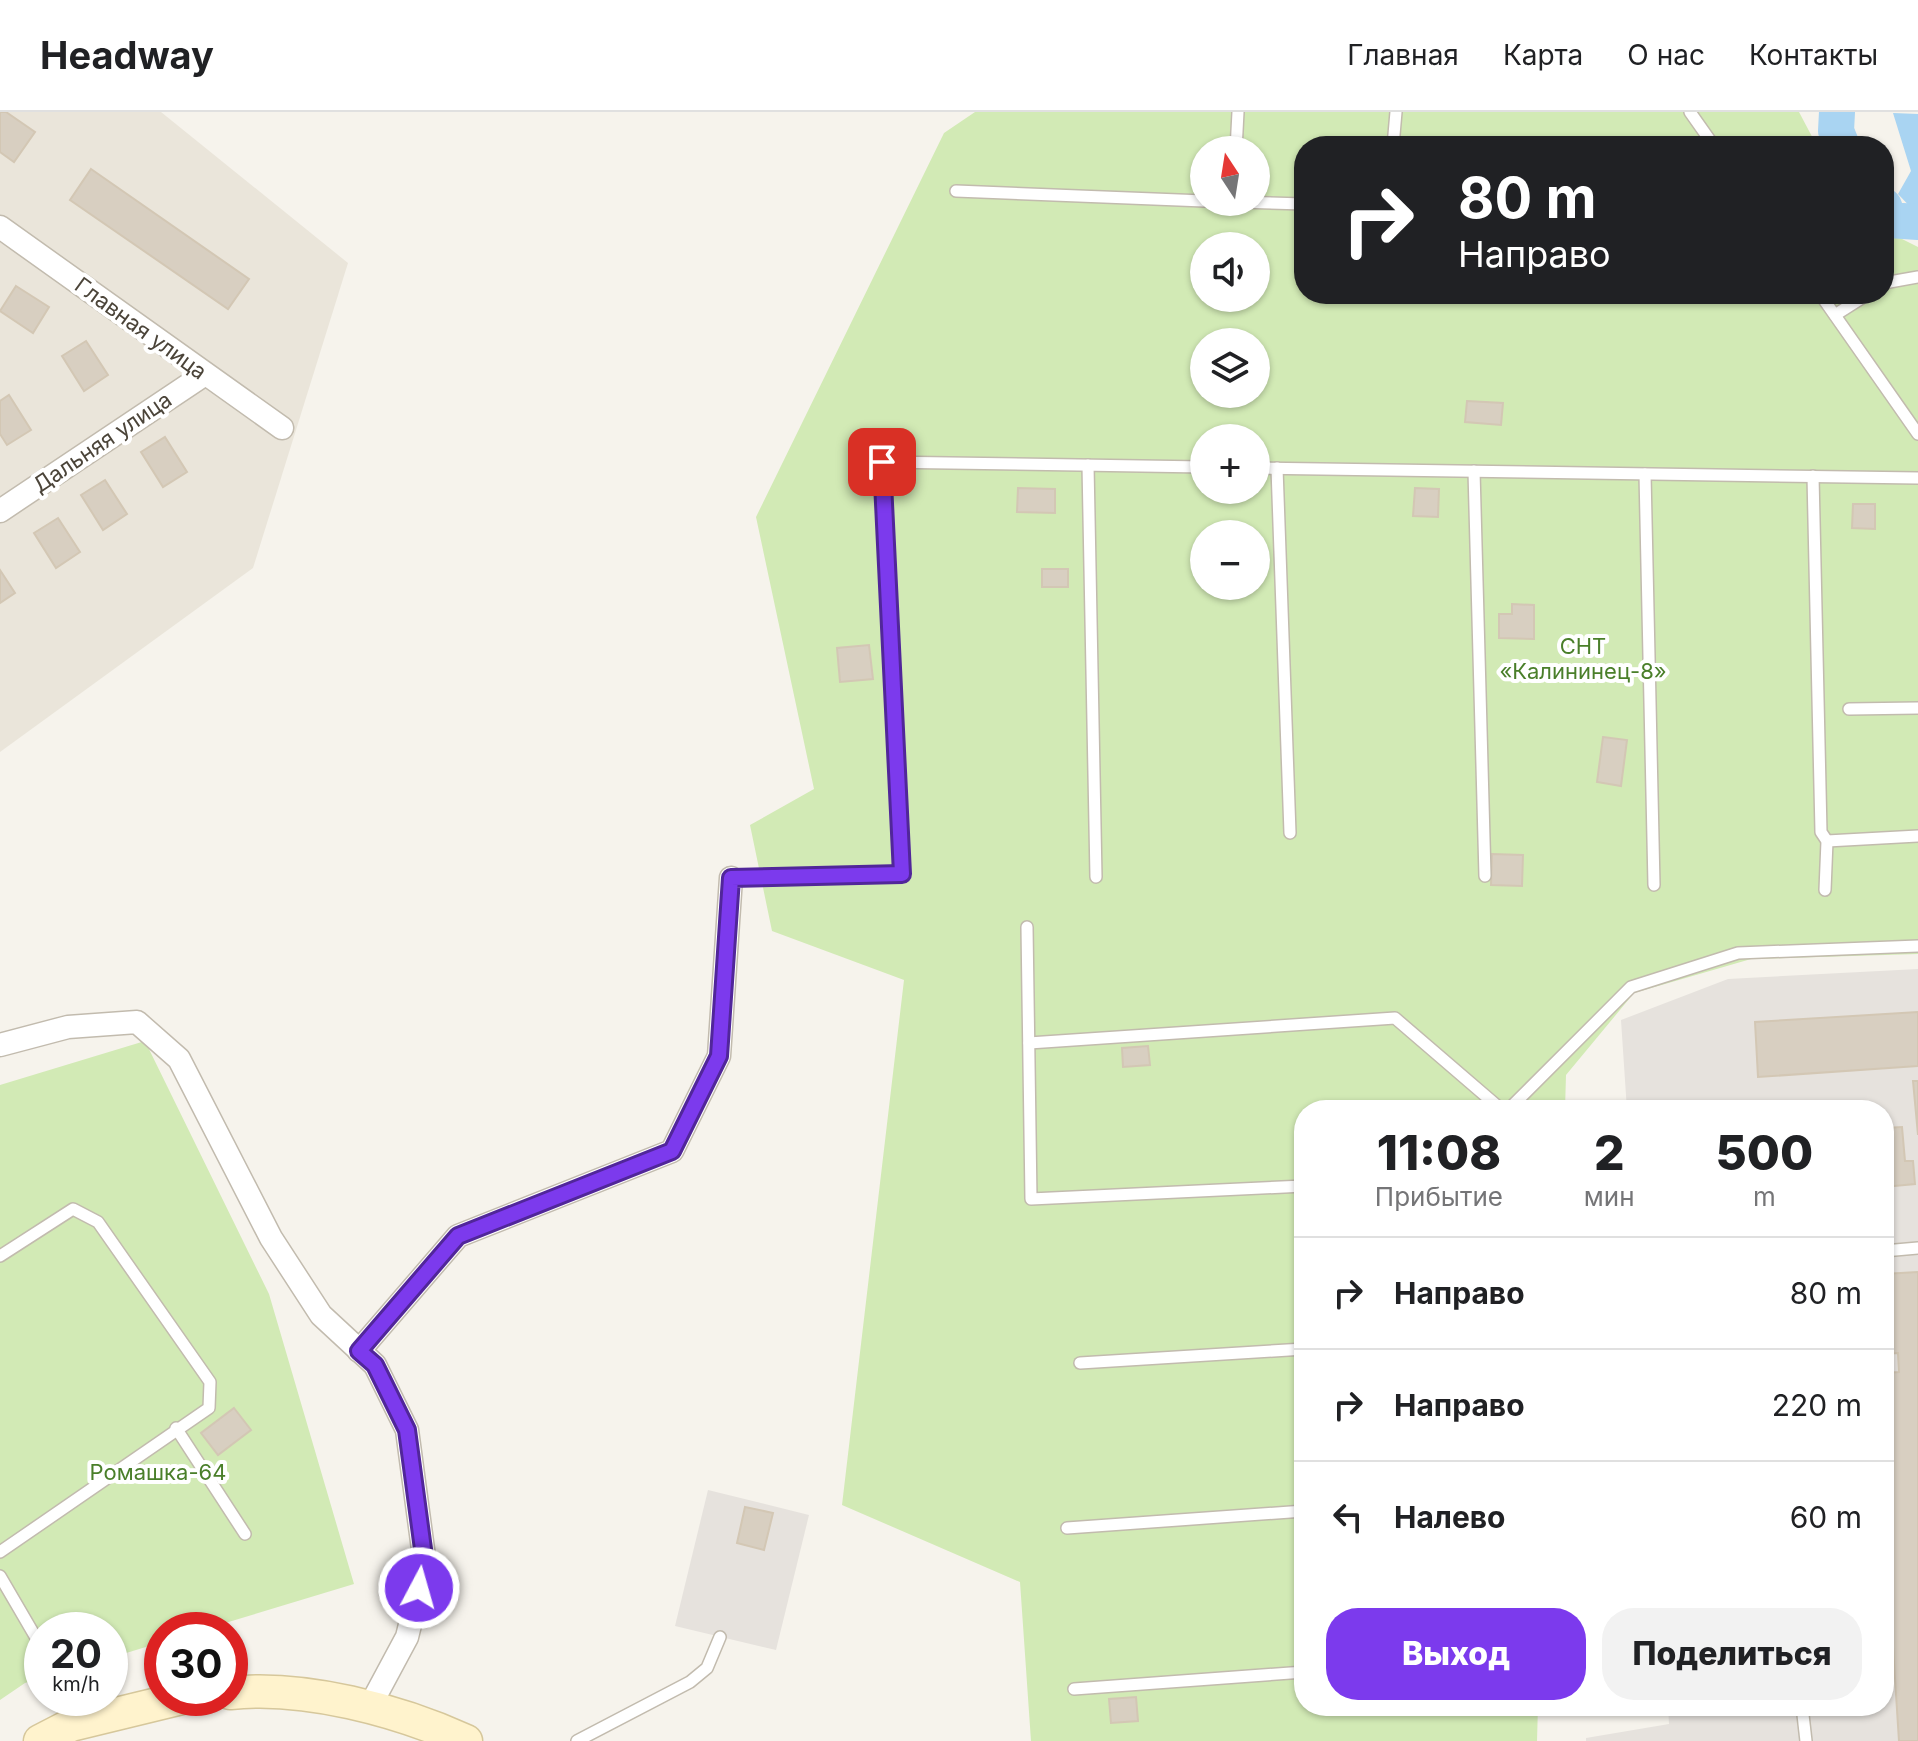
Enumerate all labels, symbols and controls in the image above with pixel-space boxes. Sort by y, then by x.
text: Headway [40,32,214,78]
text: Главная [1347,38,1459,72]
text: Карта [1503,38,1583,72]
text: О нас [1627,38,1705,72]
text: Контакты [1749,38,1878,72]
north arrow [1190,136,1270,216]
map controls [1190,136,1270,600]
text: 80 m [1458,164,1597,232]
icon: right [1326,168,1430,272]
button: sound [1190,232,1270,312]
text: Направо [1458,232,1611,276]
street label: Главная улица [70,272,212,384]
button: layers [1190,328,1270,408]
street label: Дальняя улица [28,386,176,498]
button: + [1190,424,1270,504]
pin [848,428,916,496]
icon: arrive [860,440,904,484]
button: − [1190,520,1270,600]
park label: СНТ «Калининец-8» [1499,633,1667,684]
text: 11:08 [1377,1123,1501,1182]
text: 2 [1594,1123,1625,1182]
text: 500 [1715,1123,1813,1182]
text: Прибытие [1375,1181,1503,1212]
text: мин [1584,1181,1635,1212]
text: m [1753,1181,1776,1212]
icon: right [1326,1271,1370,1315]
text: Направо [1394,1275,1525,1311]
text: 80 m [1790,1275,1862,1311]
icon: right [1326,1383,1370,1427]
text: Направо [1394,1387,1525,1423]
text: 220 m [1772,1387,1862,1423]
park label: Ромашка-64 [90,1459,226,1485]
icon: left [1326,1495,1370,1539]
text: Налево [1394,1499,1506,1535]
text: 60 m [1790,1499,1862,1535]
position arrow [377,1546,461,1630]
button: Выход [1326,1608,1586,1700]
button: Поделиться [1602,1608,1862,1700]
speed limit sign: 30 [144,1612,248,1716]
text: 20 [50,1629,102,1678]
text: km/h [52,1672,100,1696]

